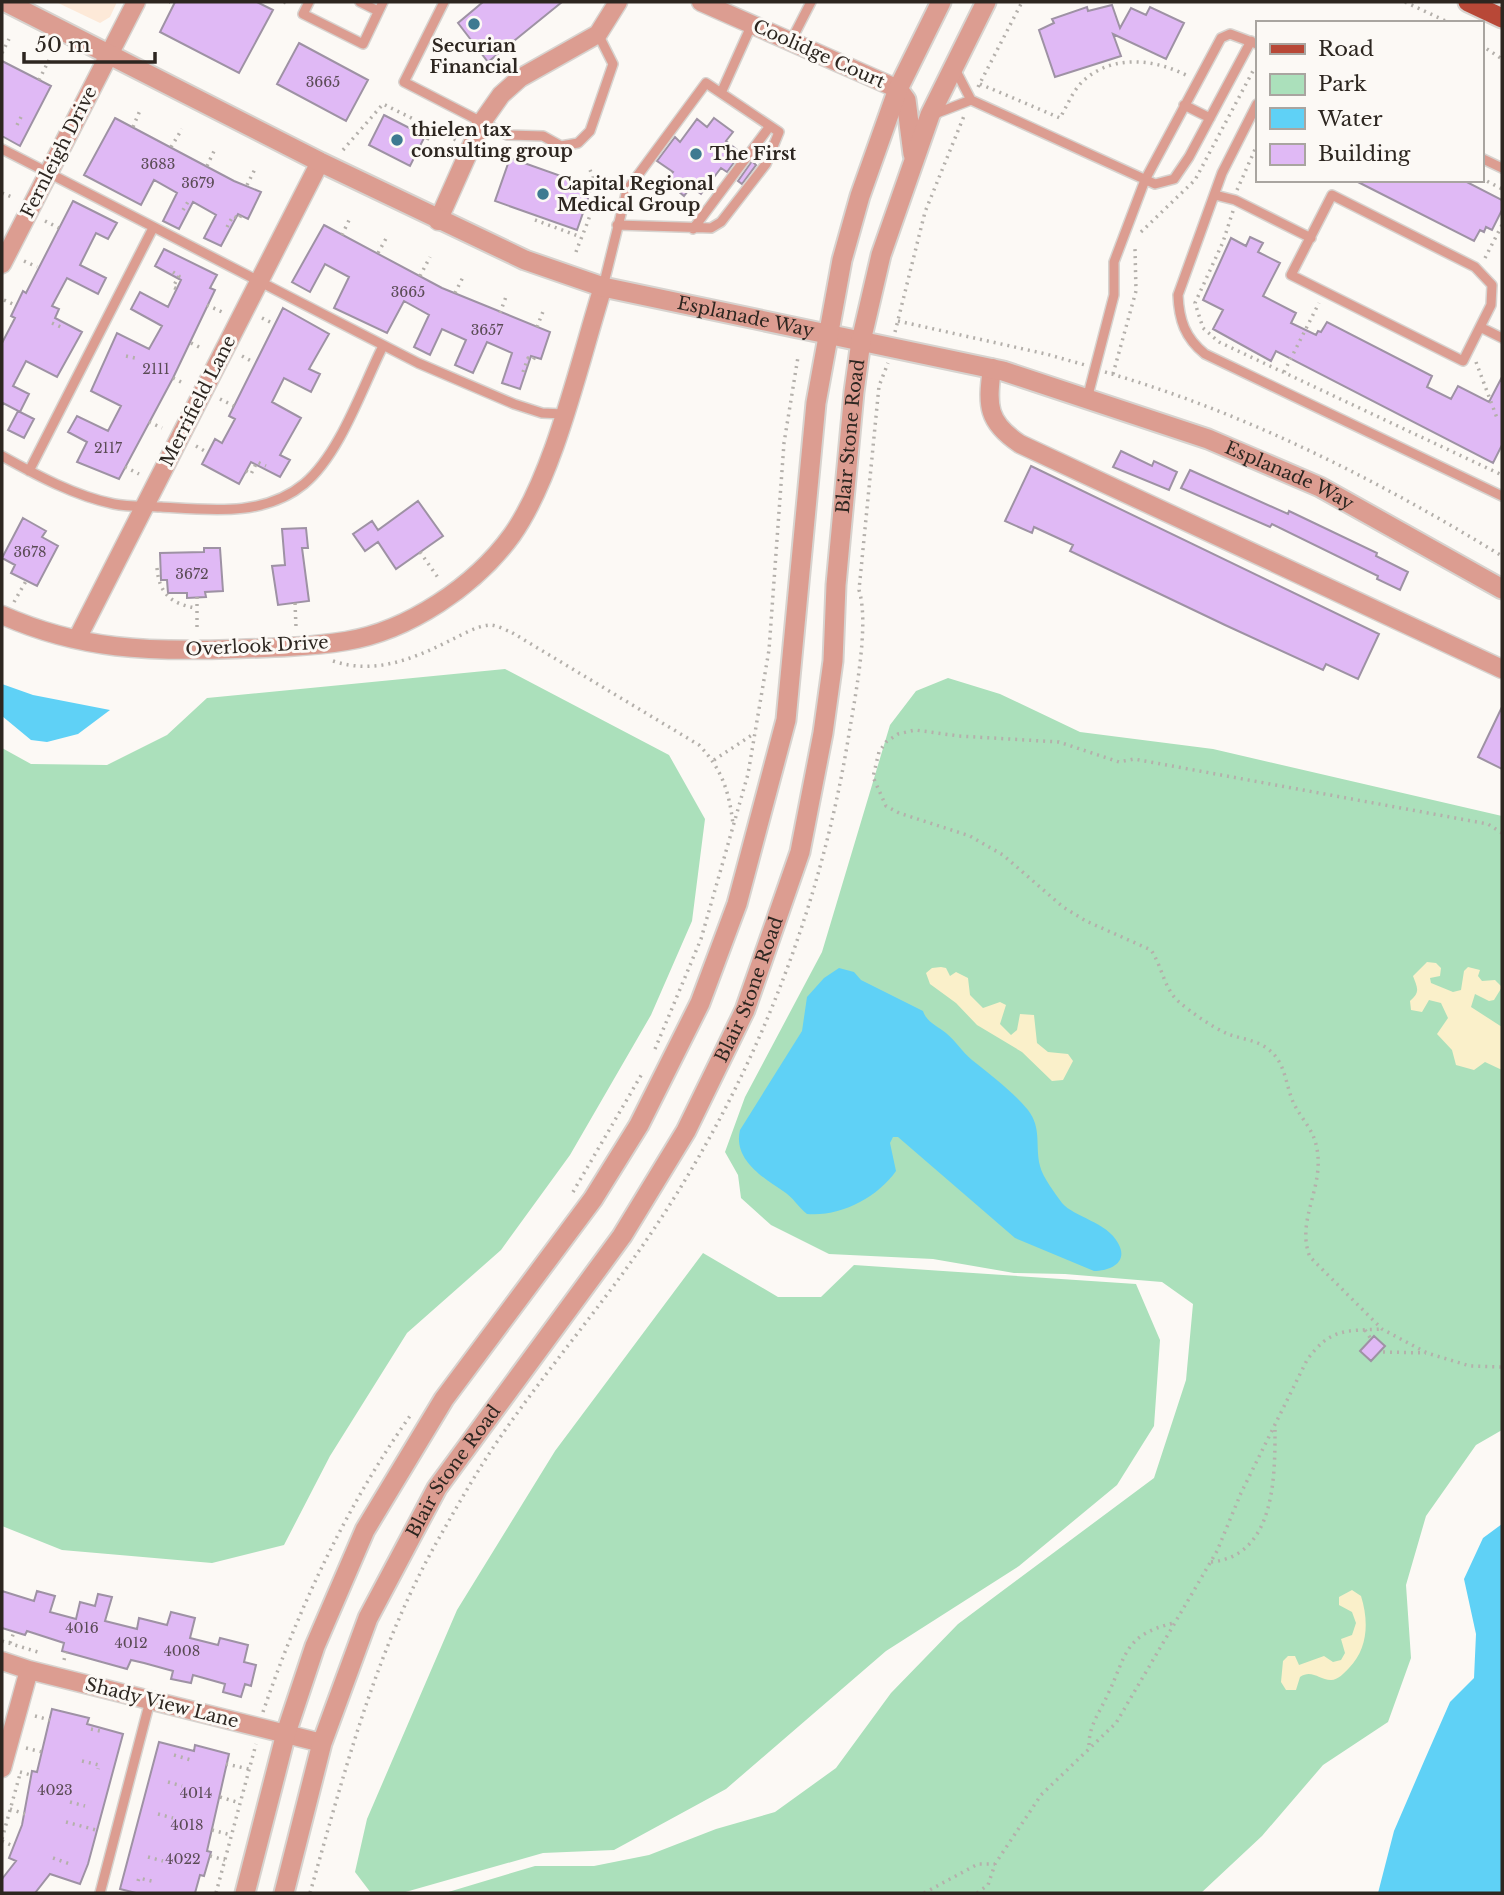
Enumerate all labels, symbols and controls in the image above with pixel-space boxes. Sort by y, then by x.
street label: Coolidge Court [750,15,888,93]
marker: Securian Financial [466,16,482,32]
scale bar [24,21,156,65]
legend [1256,21,1483,182]
text: 50 m [35,32,91,58]
place label: Securian Financial [430,35,519,78]
text: Road [1318,36,1374,62]
text: Park [1318,71,1367,97]
house number: 3665 [306,73,340,91]
street label: Fernleigh Drive [16,83,102,221]
text: Water [1317,106,1382,132]
place label: thielen tax consulting group [411,119,573,162]
marker: thielen tax consulting group [389,132,405,148]
text: Building [1318,141,1411,167]
place label: The First [710,143,796,165]
marker: The First [688,146,704,162]
house number: 3683 [141,155,175,173]
place label: Capital Regional Medical Group [557,173,714,216]
house number: 3679 [181,174,215,192]
marker: Capital Regional Medical Group [535,186,551,202]
house number: 3665 [391,283,425,301]
street label: Esplanade Way [675,292,817,342]
house number: 3657 [471,321,504,339]
street label: Merrifield Lane [156,332,240,470]
street label: Blair Stone Road [832,358,869,514]
house number: 2111 [142,360,170,378]
street label: Esplanade Way [1222,437,1358,515]
house number: 2117 [94,439,123,457]
house number: 3678 [13,543,47,561]
house number: 3672 [175,565,209,583]
street label: Overlook Drive [185,631,329,661]
street label: Blair Stone Road [710,914,788,1066]
street label: Blair Stone Road [402,1401,505,1541]
house number: 4016 [65,1619,99,1637]
house number: 4012 [114,1634,148,1652]
house number: 4008 [164,1642,200,1660]
street label: Shady View Lane [83,1673,241,1733]
house number: 4023 [37,1781,73,1799]
house number: 4014 [180,1784,212,1802]
house number: 4018 [171,1816,203,1834]
house number: 4022 [165,1850,201,1868]

